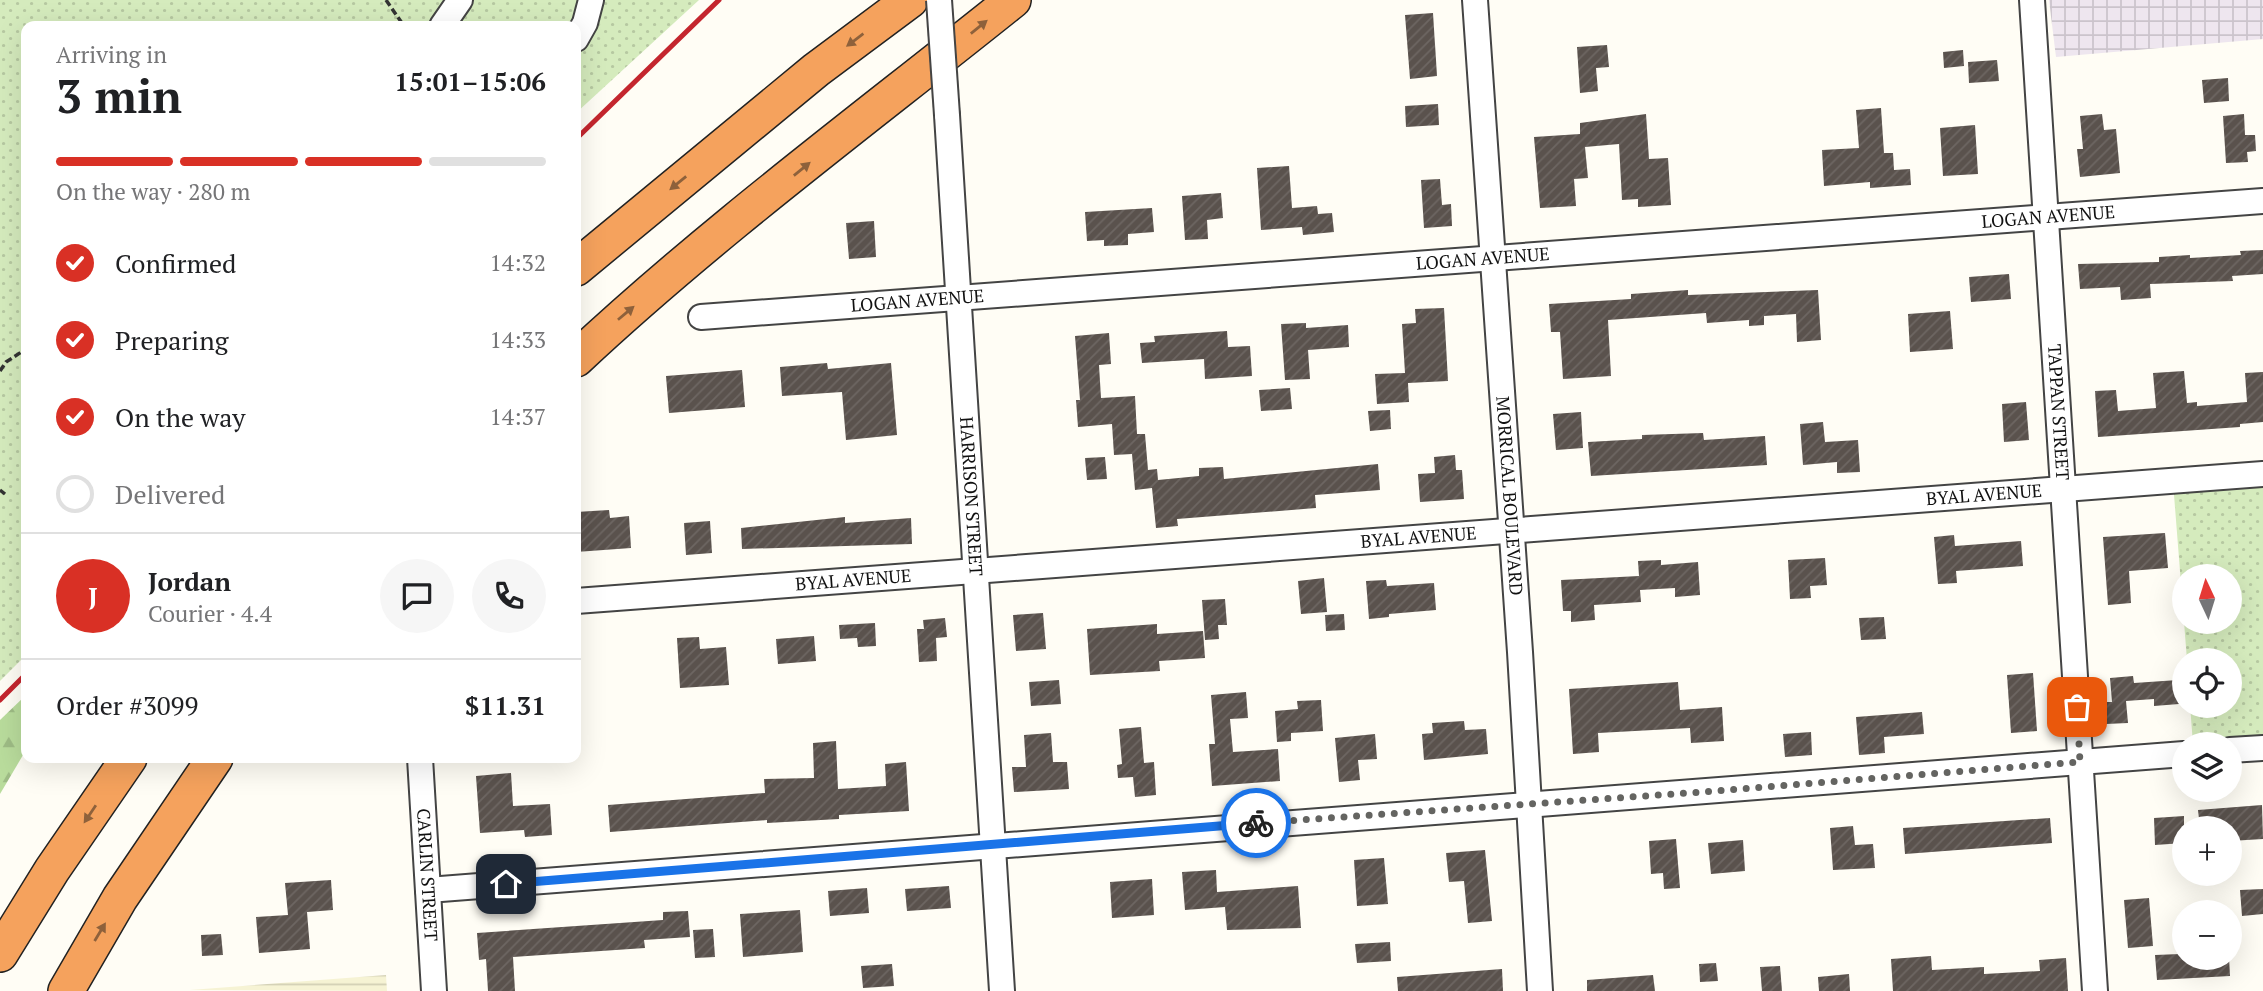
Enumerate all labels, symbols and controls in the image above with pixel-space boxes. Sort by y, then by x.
one-way arrow [970,19,988,34]
one-way arrow [846,33,864,47]
text: Arriving in [56,39,167,70]
text: 15:01–15:06 [394,64,546,98]
text: 3 min [56,65,182,126]
one-way arrow [792,161,810,176]
one-way arrow [669,175,686,190]
text: On the way · 280 m [56,176,250,207]
street label: LOGAN AVENUE [1981,199,2116,233]
street label: LOGAN AVENUE [1415,241,1550,275]
icon: check [56,244,94,282]
text: Confirmed [115,246,236,280]
text: 14:32 [489,247,546,278]
street label: LOGAN AVENUE [850,283,985,317]
one-way arrow [618,306,635,321]
icon: check [56,321,94,359]
text: Preparing [115,323,228,357]
text: 14:33 [489,324,546,355]
street label: TAPPAN STREET [2043,343,2076,481]
street label: MORRICAL BOULEVARD [1491,395,1529,596]
icon: check [56,398,94,436]
text: On the way [115,400,246,434]
text: 14:37 [489,401,546,432]
street label: HARRISON STREET [955,416,989,577]
text: Delivered [115,477,225,511]
street label: BYAL AVENUE [1925,478,2043,510]
street label: BYAL AVENUE [1360,520,1477,553]
button: chat [380,559,454,633]
button: phone [472,559,546,633]
street label: BYAL AVENUE [794,563,912,595]
text: Jordan [148,564,231,598]
north arrow [2172,564,2242,634]
map controls [2172,564,2242,970]
text: J [88,579,98,613]
text: Courier · 4.4 [148,598,272,629]
button: locate [2172,648,2242,718]
pin [2047,677,2107,737]
text: Order #3099 [56,688,198,722]
text: $11.31 [465,688,546,722]
icon: bag [2058,688,2096,726]
button: layers [2172,732,2242,802]
courier [1221,788,1291,858]
one-way arrow [83,804,96,823]
icon: bike [1237,804,1275,842]
street label: CARLIN STREET [412,808,444,942]
button: + [2172,816,2242,886]
pin [476,854,536,914]
icon: home [487,865,525,903]
button: − [2172,900,2242,970]
one-way arrow [94,922,106,941]

